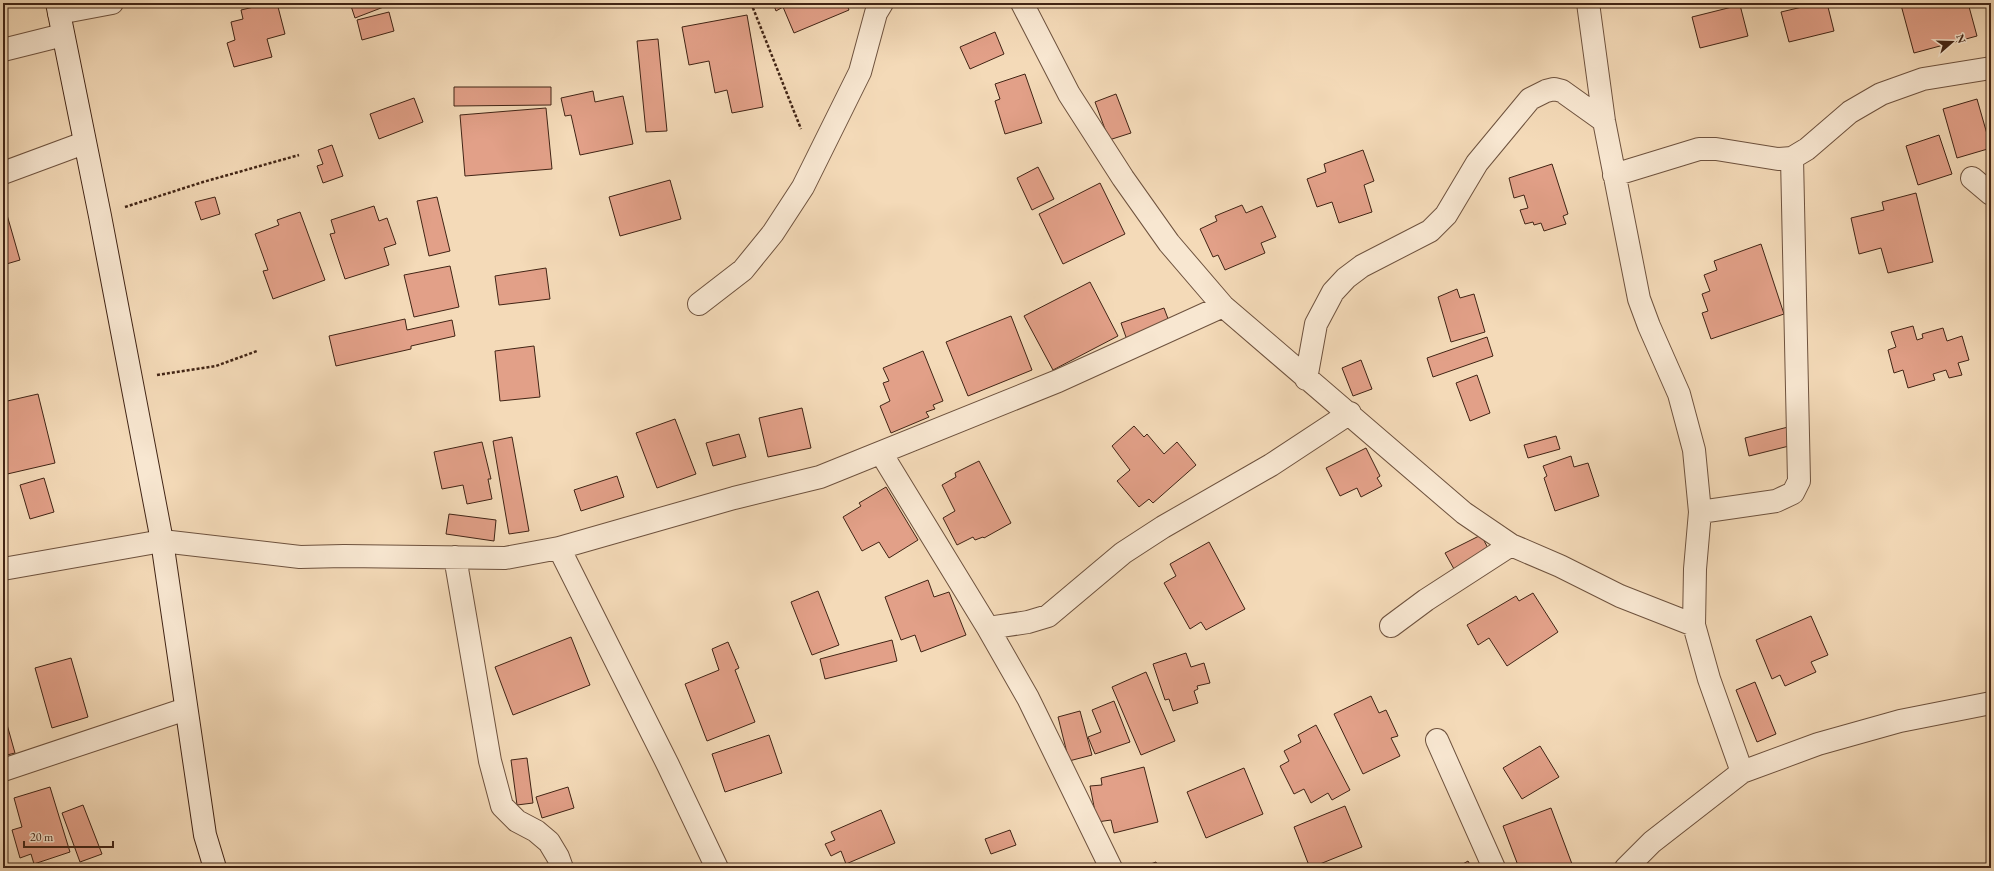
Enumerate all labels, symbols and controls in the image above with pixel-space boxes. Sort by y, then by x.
north arrow [1932,22,1972,62]
text: N [1953,32,1970,45]
scale bar [24,823,113,849]
text: 20 m [30,829,54,845]

